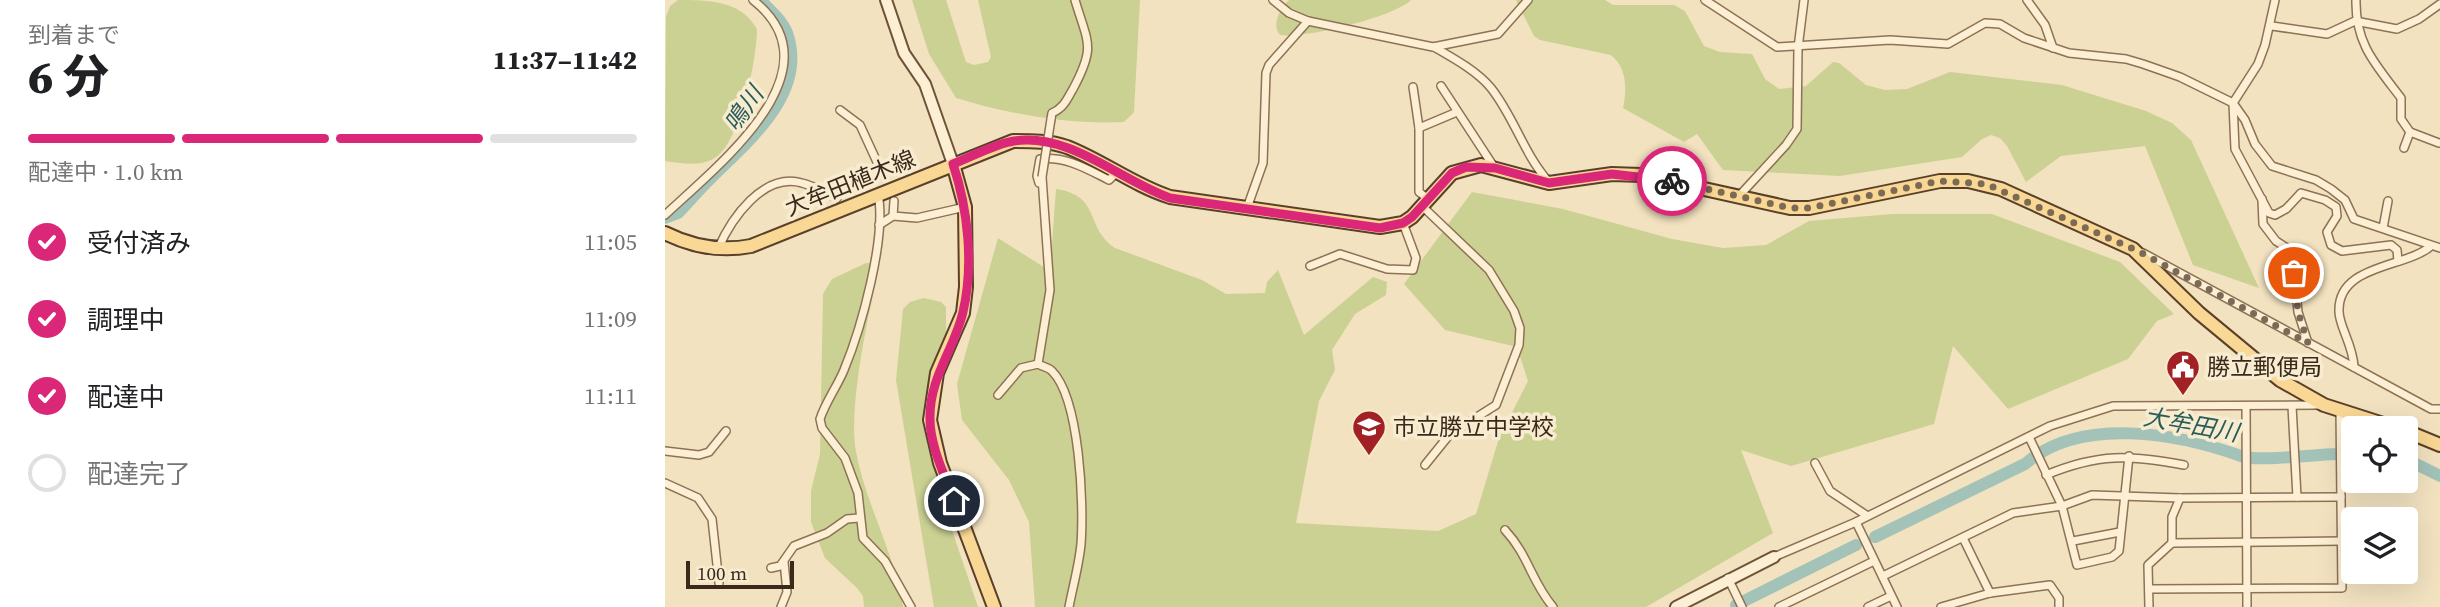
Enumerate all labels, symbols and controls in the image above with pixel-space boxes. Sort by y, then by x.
text: 到着まで [28,19,120,51]
text: 11:37–11:42 [493,42,637,78]
text: 6 分 [28,45,109,108]
water label: 鳴川 [716,77,773,138]
street label: 大牟田植木線 [780,142,920,224]
courier [1637,146,1707,216]
text: 配達中 · 1.0 km [28,156,183,188]
icon: bike [1653,162,1691,200]
icon: check [28,223,66,261]
text: 受付済み [87,225,191,261]
text: 11:05 [584,226,637,258]
pin [2264,243,2324,303]
icon: bag [2275,254,2313,292]
icon: check [28,300,66,338]
text: 調理中 [87,302,165,338]
text: 11:09 [584,303,637,335]
public building icon: 勝立郵便局 [2164,348,2202,397]
place label: 勝立郵便局 [2207,351,2322,383]
icon: check [28,377,66,415]
text: 配達中 [87,379,165,415]
text: 11:11 [584,380,637,412]
water label: 大牟田川 [2141,400,2244,450]
school or university icon: 市立勝立中学校 [1350,408,1388,457]
place label: 市立勝立中学校 [1393,411,1554,443]
map controls [2341,416,2418,584]
button: locate [2341,416,2418,493]
text: 配達完了 [87,456,191,492]
pin [924,471,984,531]
icon: home [935,482,973,520]
button: layers [2341,507,2418,584]
scale bar [686,558,795,590]
text: 100 m [697,560,747,586]

